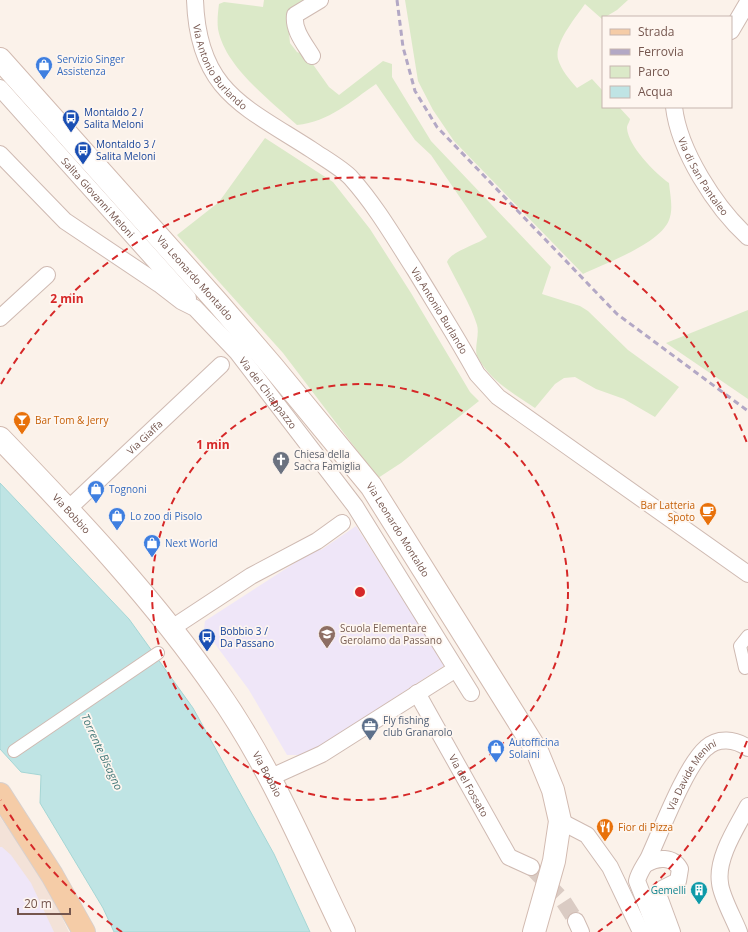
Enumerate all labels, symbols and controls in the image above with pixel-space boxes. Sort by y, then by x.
legend [602,16,732,108]
street label: Via Antonio Burlando [190,23,250,113]
text: Strada [638,23,674,40]
text: Ferrovia [638,43,684,60]
place label: Servizio Singer Assistenza [57,52,125,78]
shop icon: Servizio Singer Assistenza [34,55,54,80]
text: Parco [638,63,670,80]
text: Acqua [638,83,673,100]
place label: Montaldo 2 / Salita Meloni [84,105,144,131]
bus stop icon: Montaldo 2 / Salita Meloni [61,108,81,133]
street label: Via di San Pantaleo [675,135,732,218]
place label: Montaldo 3 / Salita Meloni [96,137,156,163]
bus stop icon: Montaldo 3 / Salita Meloni [73,140,93,165]
street label: Salita Giovanni Meloni [58,154,138,241]
street label: Via Leonardo Montaldo [154,232,237,323]
street label: Via Antonio Burlando [408,265,471,357]
text: 2 min [50,290,84,307]
street label: Via del Chiappazzo [236,354,300,432]
bar icon: Bar Tom & Jerry [12,410,32,435]
place label: Bar Tom & Jerry [35,413,109,427]
street label: Via Giaffa [124,417,165,457]
text: 1 min [196,436,230,453]
place label: Chiesa della Sacra Famiglia [294,447,361,473]
church icon: Chiesa della Sacra Famiglia [271,450,291,475]
shop icon: Tognoni [86,479,106,504]
street label: Via Leonardo Montaldo [364,479,433,579]
place label: Tognoni [109,482,147,496]
street label: Via Bobbio [49,490,94,537]
place label: Bar Latteria Spoto [641,498,695,524]
cafe icon: Bar Latteria Spoto [698,501,718,526]
shop icon: Lo zoo di Pisolo [107,506,127,531]
place label: Lo zoo di Pisolo [130,509,202,523]
shop icon: Next World [142,533,162,558]
place label: Next World [165,536,218,550]
centre of rings [353,585,367,599]
place label: Scuola Elementare Gerolamo da Passano [340,621,442,647]
place label: Bobbio 3 / Da Passano [220,624,274,650]
school or university icon: Scuola Elementare Gerolamo da Passano [317,624,337,649]
bus stop icon: Bobbio 3 / Da Passano [197,627,217,652]
water label: Torrente Bisagno [78,711,127,792]
place label: Fly fishing club Granarolo [383,713,452,739]
office icon: Fly fishing club Granarolo [360,716,380,741]
place label: Autofficina Solaini [509,735,559,761]
street label: Via Davide Menini [663,736,718,813]
shop icon: Autofficina Solaini [486,738,506,763]
street label: Via Bobbio [250,749,285,799]
street label: Via del Fossato [446,752,492,819]
restaurant icon: Fior di Pizza [595,817,615,842]
place label: Fior di Pizza [618,820,673,834]
building icon: Gemelli [689,880,709,905]
place label: Gemelli [651,883,686,897]
scale bar [18,890,70,916]
text: 20 m [24,895,52,912]

